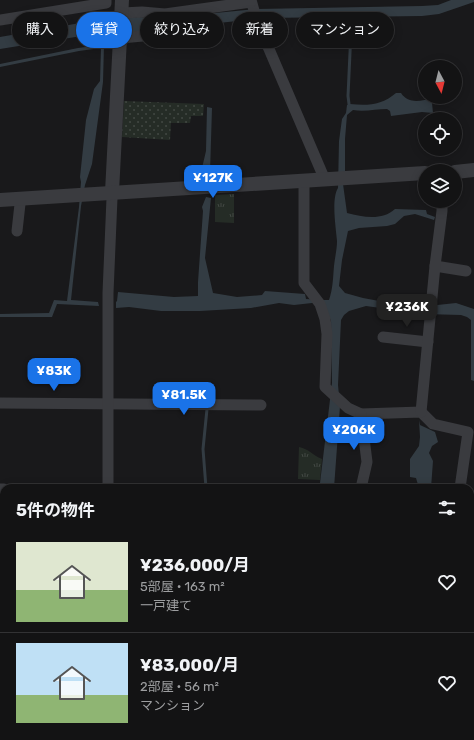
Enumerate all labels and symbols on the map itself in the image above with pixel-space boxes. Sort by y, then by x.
north arrow [418,60,462,104]
pin: ¥127K [185,165,241,199]
pin: ¥236K [379,294,435,328]
pin: ¥83K [30,358,78,392]
pin: ¥81.5K [151,382,217,416]
pin: ¥206K [326,417,382,451]

